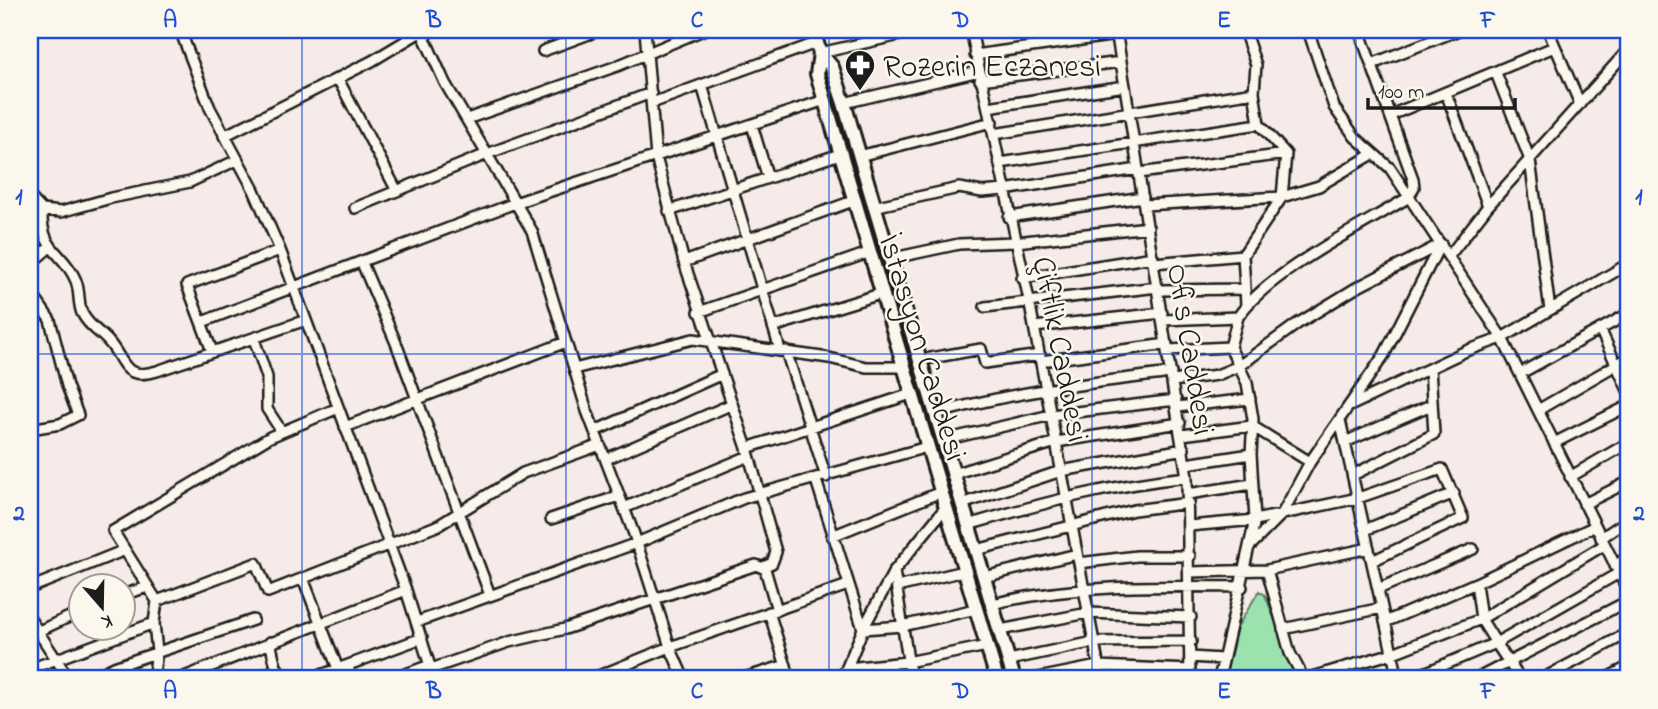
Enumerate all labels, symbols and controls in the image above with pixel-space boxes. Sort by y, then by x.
text: A [163,5,177,38]
text: B [425,5,442,38]
text: C [691,5,704,38]
text: D [952,5,969,38]
text: E [1217,5,1231,38]
text: F [1480,5,1496,38]
place label: Rozerin Eczanesi [883,45,1101,92]
pharmacy icon: Rozerin Eczanesi [843,48,877,92]
scale bar [1368,66,1514,110]
text: 100 m [1378,78,1424,108]
text: 1 [15,182,23,215]
text: 1 [1635,182,1643,215]
street label: İstasyon Caddesi [864,229,977,467]
street label: Çiftlik Caddesi [1018,253,1100,446]
street label: Ofis Caddesi [1152,260,1225,439]
text: 2 [12,498,25,531]
text: 2 [1632,498,1645,531]
north arrow [66,572,136,642]
text: K [97,606,116,635]
text: A [163,676,177,709]
text: B [425,676,442,709]
text: C [691,676,704,709]
text: D [952,676,969,709]
text: E [1217,676,1231,709]
text: F [1480,676,1496,709]

